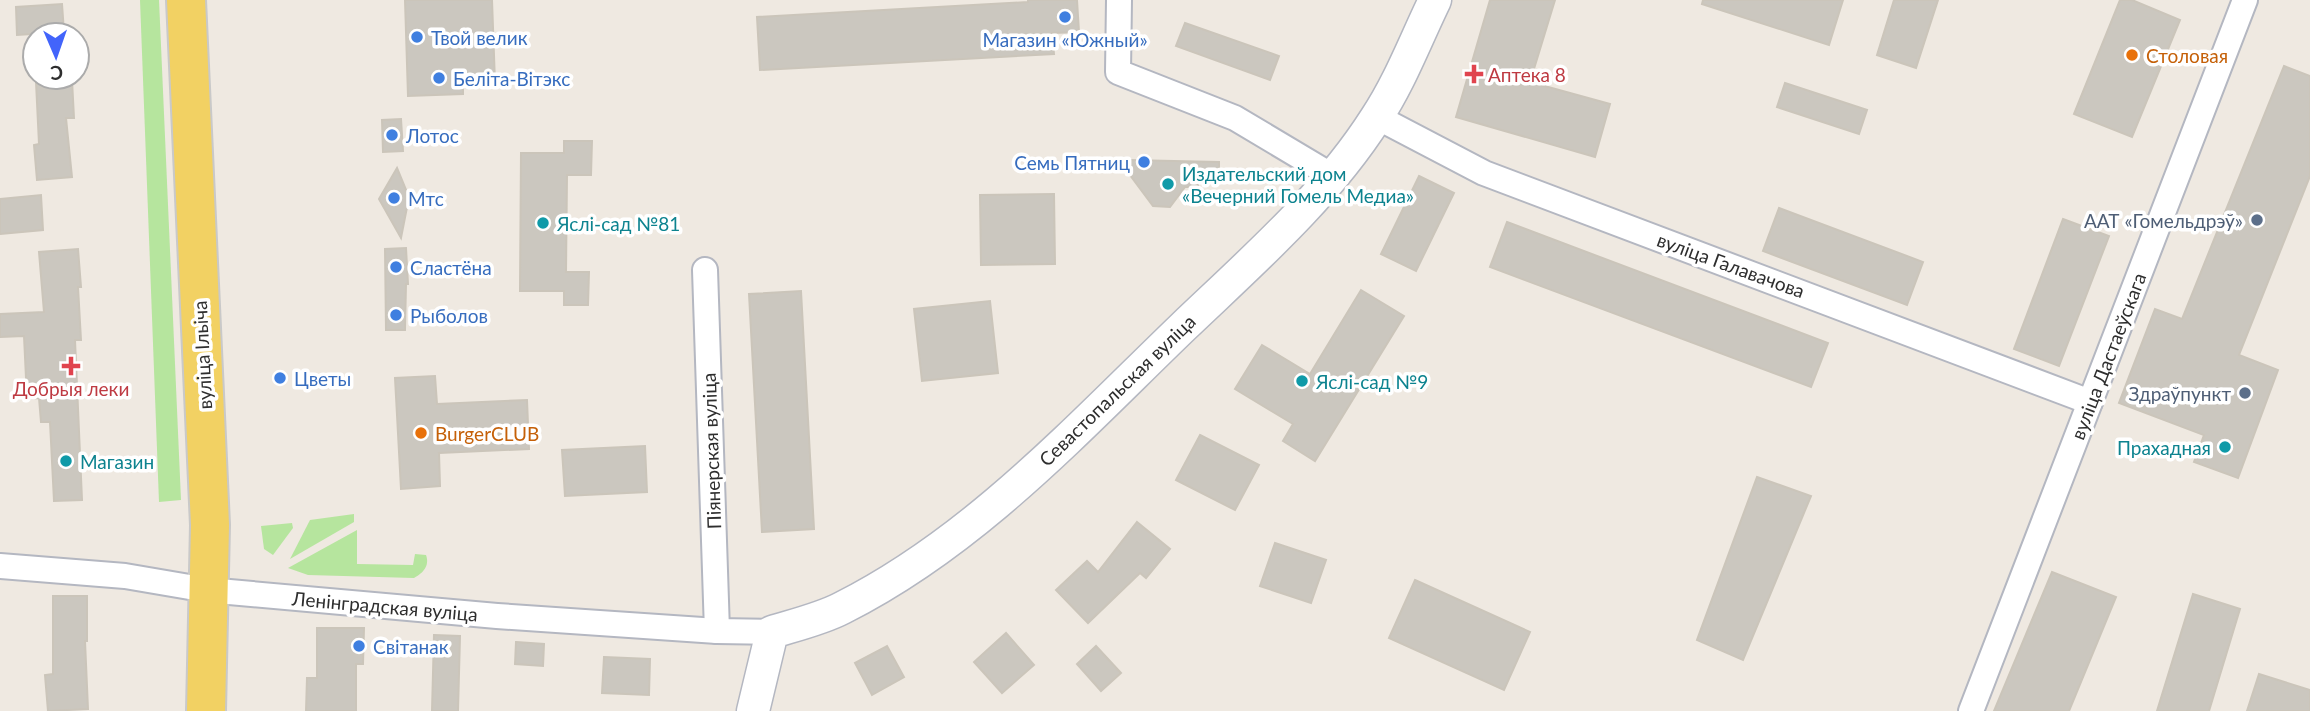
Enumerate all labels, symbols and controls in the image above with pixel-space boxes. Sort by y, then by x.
marker: Магазин «Южный» [1057,9,1073,25]
north arrow [21,21,91,91]
place label: Твой велик [431,26,528,49]
place label: Магазин «Южный» [982,28,1148,51]
marker: Твой велик [409,29,425,45]
place label: Столовая [2146,44,2228,67]
marker: Столовая [2124,47,2140,63]
text: С [50,62,63,85]
place label: Аптека 8 [1488,63,1566,86]
marker: Аптека 8 [1466,66,1482,82]
place label: Беліта-Вітэкс [453,67,570,90]
marker: Беліта-Вітэкс [431,70,447,86]
place label: Лотос [405,124,459,147]
marker: Лотос [384,127,400,143]
place label: Семь Пятниц [1014,151,1130,174]
marker: Семь Пятниц [1136,154,1152,170]
place label: Издательский дом «Вечерний Гомель Медиа» [1182,162,1414,207]
marker: Издательский дом «Вечерний Гомель Медиа» [1160,176,1176,192]
place label: Мтс [408,187,444,210]
marker: Мтс [386,190,402,206]
place label: ААТ «Гомельдрэў» [2084,209,2243,232]
place label: Яслі-сад №81 [556,212,680,235]
marker: ААТ «Гомельдрэў» [2249,212,2265,228]
marker: Яслі-сад №81 [535,215,551,231]
street label: вуліца Галавачова [1654,228,1808,302]
place label: Сластёна [410,256,492,279]
marker: Сластёна [388,259,404,275]
street label: вуліца Дастаеўскага [2066,269,2150,443]
street label: вуліца Ільіча [188,300,216,410]
place label: Рыболов [410,304,488,327]
marker: Рыболов [388,307,404,323]
street label: Севастопальская вуліца [1034,309,1200,471]
marker: Добрыя леки [63,358,79,374]
place label: Цветы [294,367,351,390]
marker: Цветы [272,370,288,386]
place label: Яслі-сад №9 [1315,370,1428,393]
street label: Піянерская вуліца [697,372,725,530]
marker: Яслі-сад №9 [1294,373,1310,389]
place label: Добрыя леки [13,377,129,400]
place label: Здраўпункт [2129,382,2231,405]
marker: Здраўпункт [2237,385,2253,401]
place label: BurgerCLUB [435,422,539,445]
marker: BurgerCLUB [413,425,429,441]
place label: Прахадная [2117,436,2211,459]
marker: Прахадная [2217,439,2233,455]
place label: Магазин [80,450,154,473]
marker: Магазин [58,453,74,469]
street label: Ленінградская вуліца [290,586,479,626]
place label: Світанак [373,635,449,658]
marker: Світанак [351,638,367,654]

